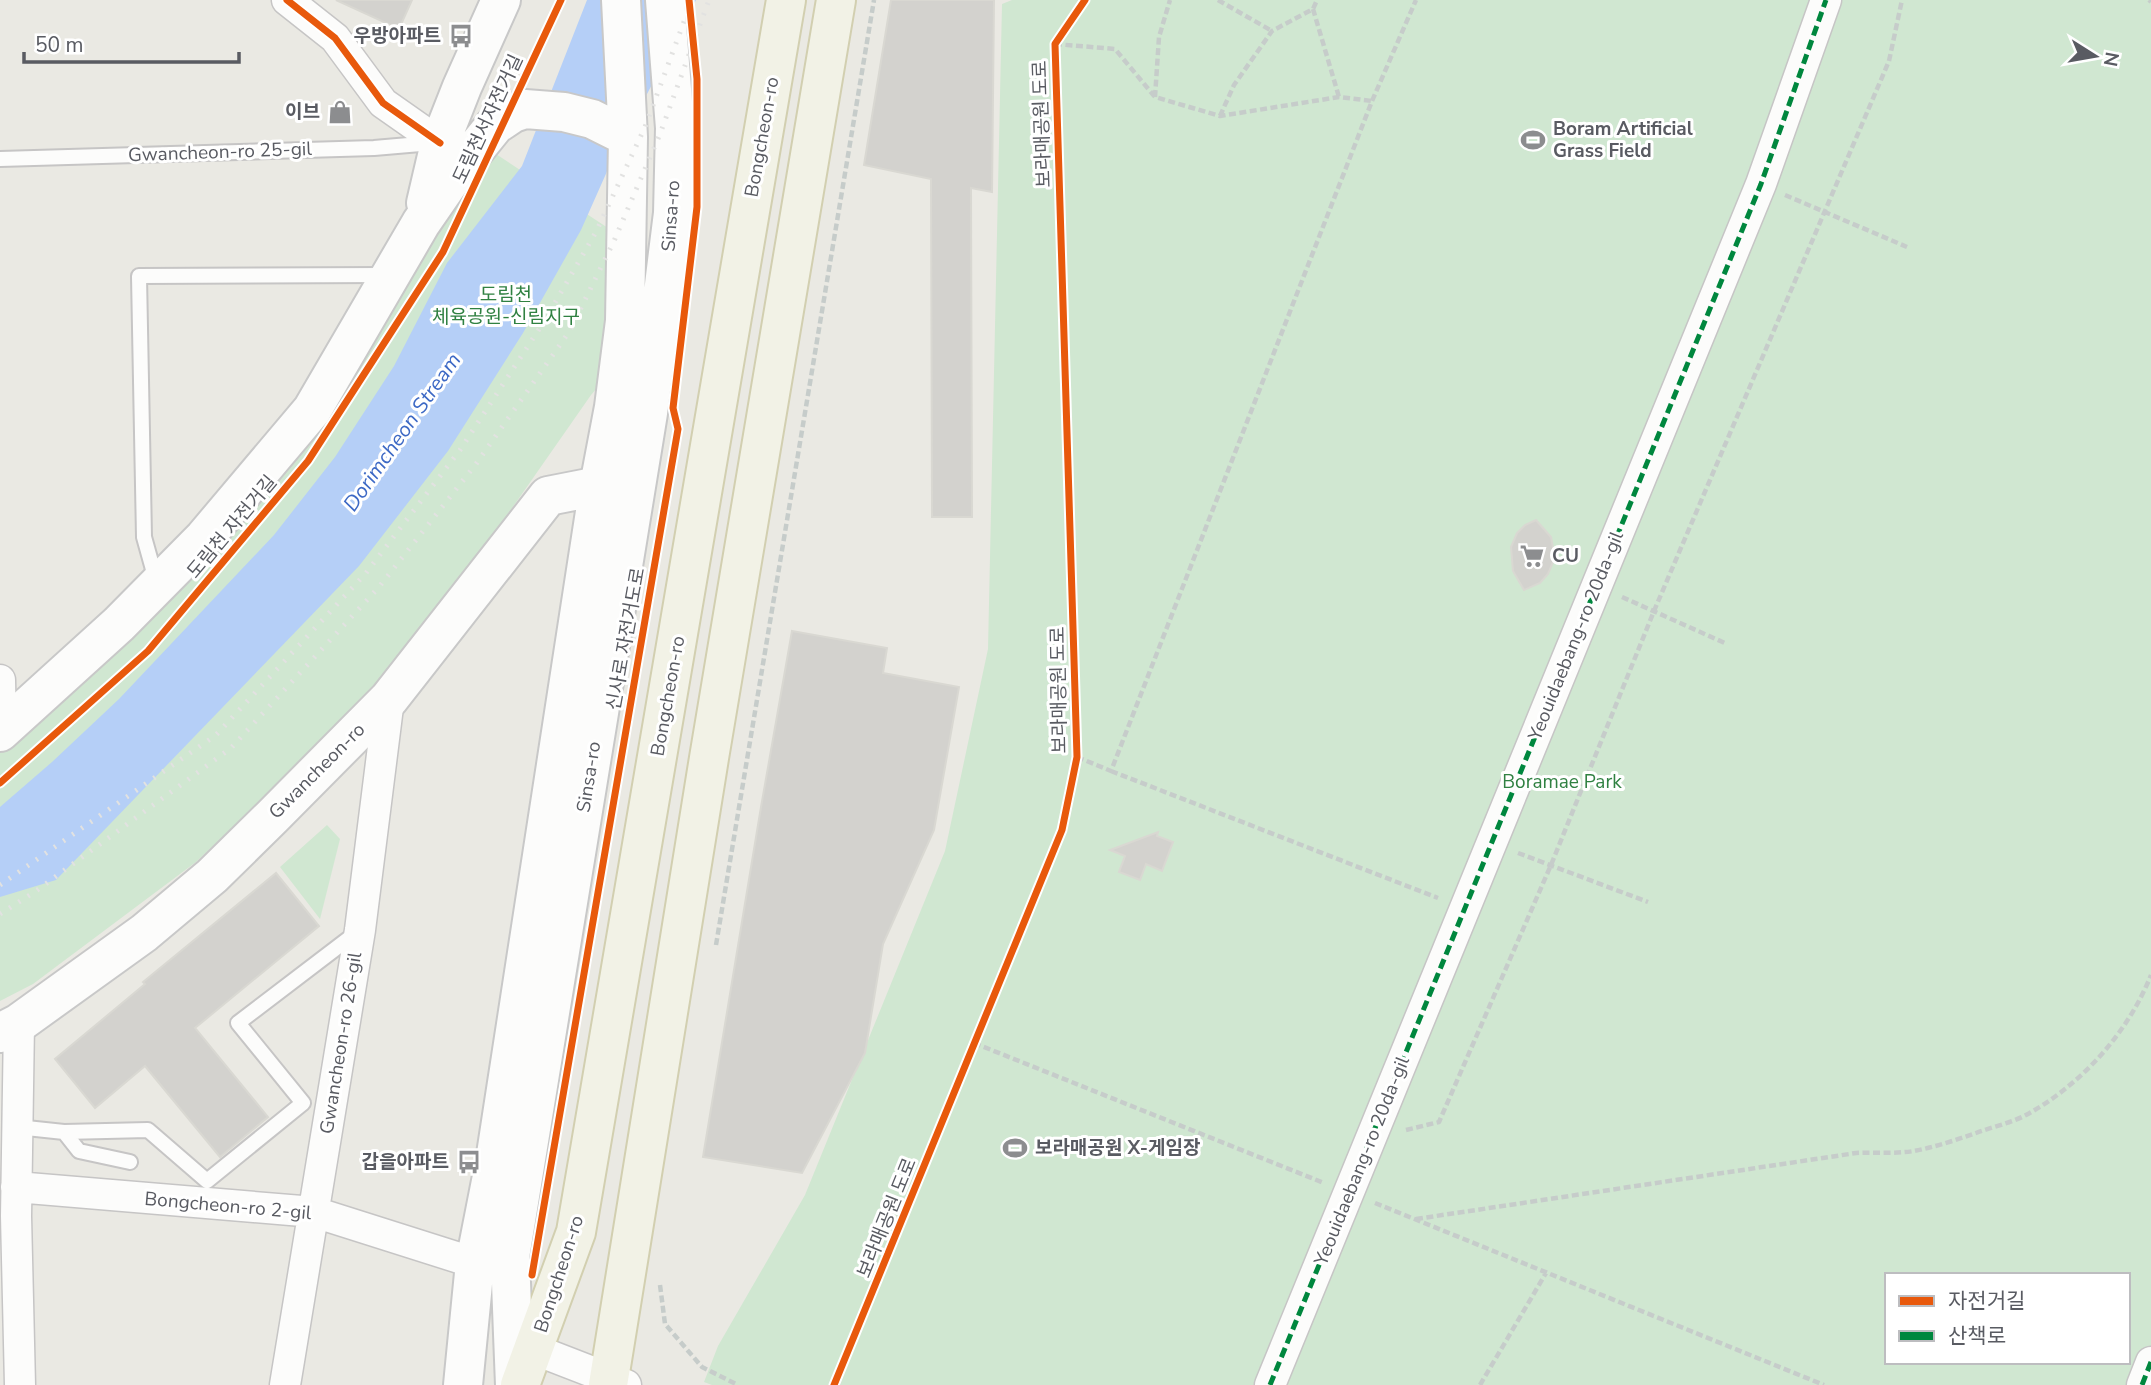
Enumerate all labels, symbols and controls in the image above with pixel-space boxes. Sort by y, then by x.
scale bar [24,21,240,65]
north arrow [2060,21,2130,91]
bus stop icon: 우방아파트 [447,22,475,50]
place label: 우방아파트 [354,23,441,49]
text: 50 m [35,31,84,59]
street label: 도림천서자전거길 [447,50,529,188]
text: N [2097,50,2125,69]
street label: 보라매공원 도로 [1027,60,1057,188]
street label: Bongcheon-ro [739,75,785,199]
shop icon: 이브 [326,98,354,126]
place label: 이브 [285,99,320,125]
place label: Boram Artificial Grass Field [1553,116,1693,164]
sports icon: Boram Artificial Grass Field [1519,126,1547,154]
street label: Gwancheon-ro 25-gil [128,136,313,168]
street label: Sinsa-ro [656,179,686,253]
park label: 도림천 체육공원-신림지구 [432,282,580,330]
water label: Dorimcheon Stream [337,347,467,517]
street label: 도림천 자전거길 [181,470,283,584]
street label: Yeouidaebang-ro 20da-gil [1522,527,1630,745]
supermarket icon: CU [1518,542,1546,570]
place label: CU [1552,543,1579,569]
street label: 신사로 자전거도로 [601,565,651,713]
street label: 보라매공원 도로 [1045,626,1073,754]
street label: Bongcheon-ro [645,634,691,758]
street label: Gwancheon-ro [263,717,371,825]
street label: Sinsa-ro [571,740,607,814]
park label: Boramae Park [1502,769,1622,795]
street label: Gwancheon-ro 26-gil [314,950,368,1136]
street label: Yeouidaebang-ro 20da-gil [1308,1052,1416,1270]
sports icon: 보라매공원 X-게임장 [1001,1134,1029,1162]
place label: 보라매공원 X-게임장 [1035,1135,1201,1161]
bus stop icon: 갑을아파트 [455,1148,483,1176]
place label: 갑을아파트 [362,1149,449,1175]
street label: 보라매공원 도로 [851,1154,923,1282]
street label: Bongcheon-ro 2-gil [143,1186,313,1226]
street label: Bongcheon-ro [528,1212,590,1336]
legend [1885,1273,2130,1364]
text: 자전거길 [1948,1287,2025,1315]
text: 산책로 [1948,1322,2006,1350]

